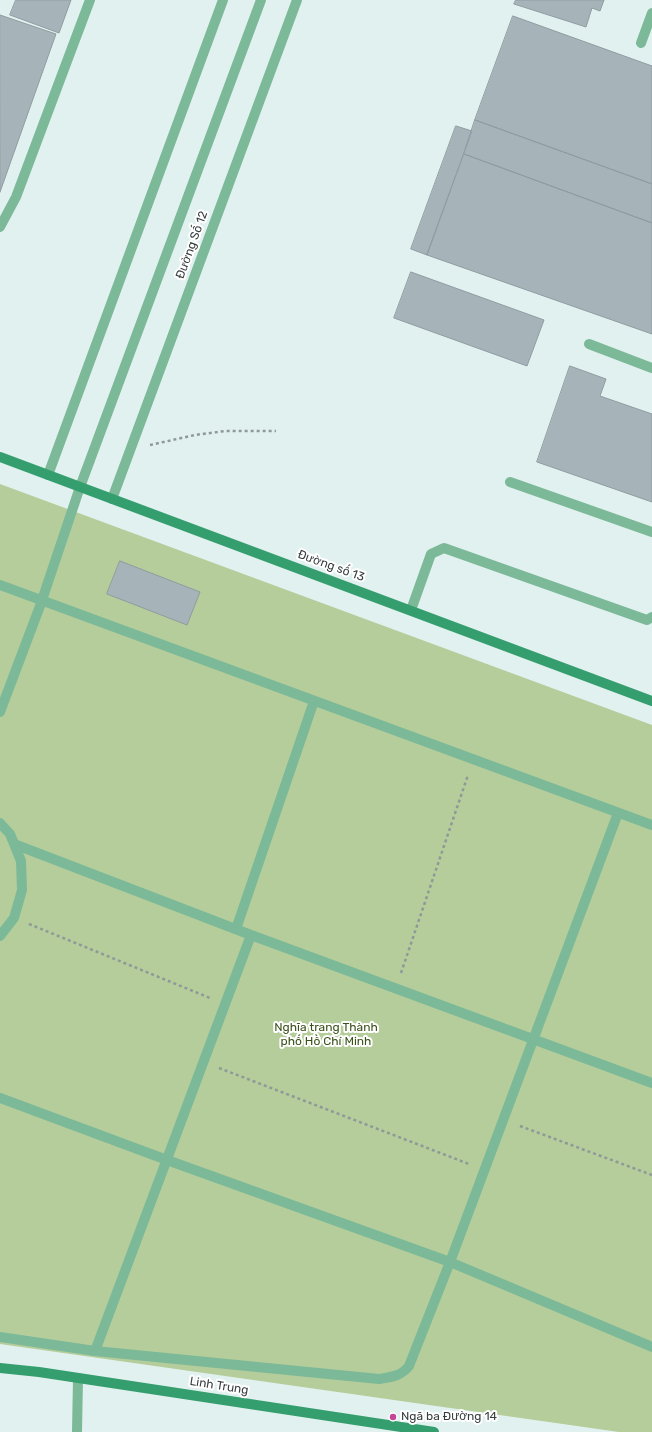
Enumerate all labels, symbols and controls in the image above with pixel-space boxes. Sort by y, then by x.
street label: Đường Số 12 [173,209,211,281]
street label: Đường số 13 [296,547,366,585]
park label: Nghĩa trang Thành phố Hồ Chí Minh [274,1021,378,1049]
street label: Linh Trung [189,1374,249,1398]
place label: Ngã ba Đường 14 [401,1410,497,1424]
marker: Ngã ba Đường 14 [388,1412,398,1422]

